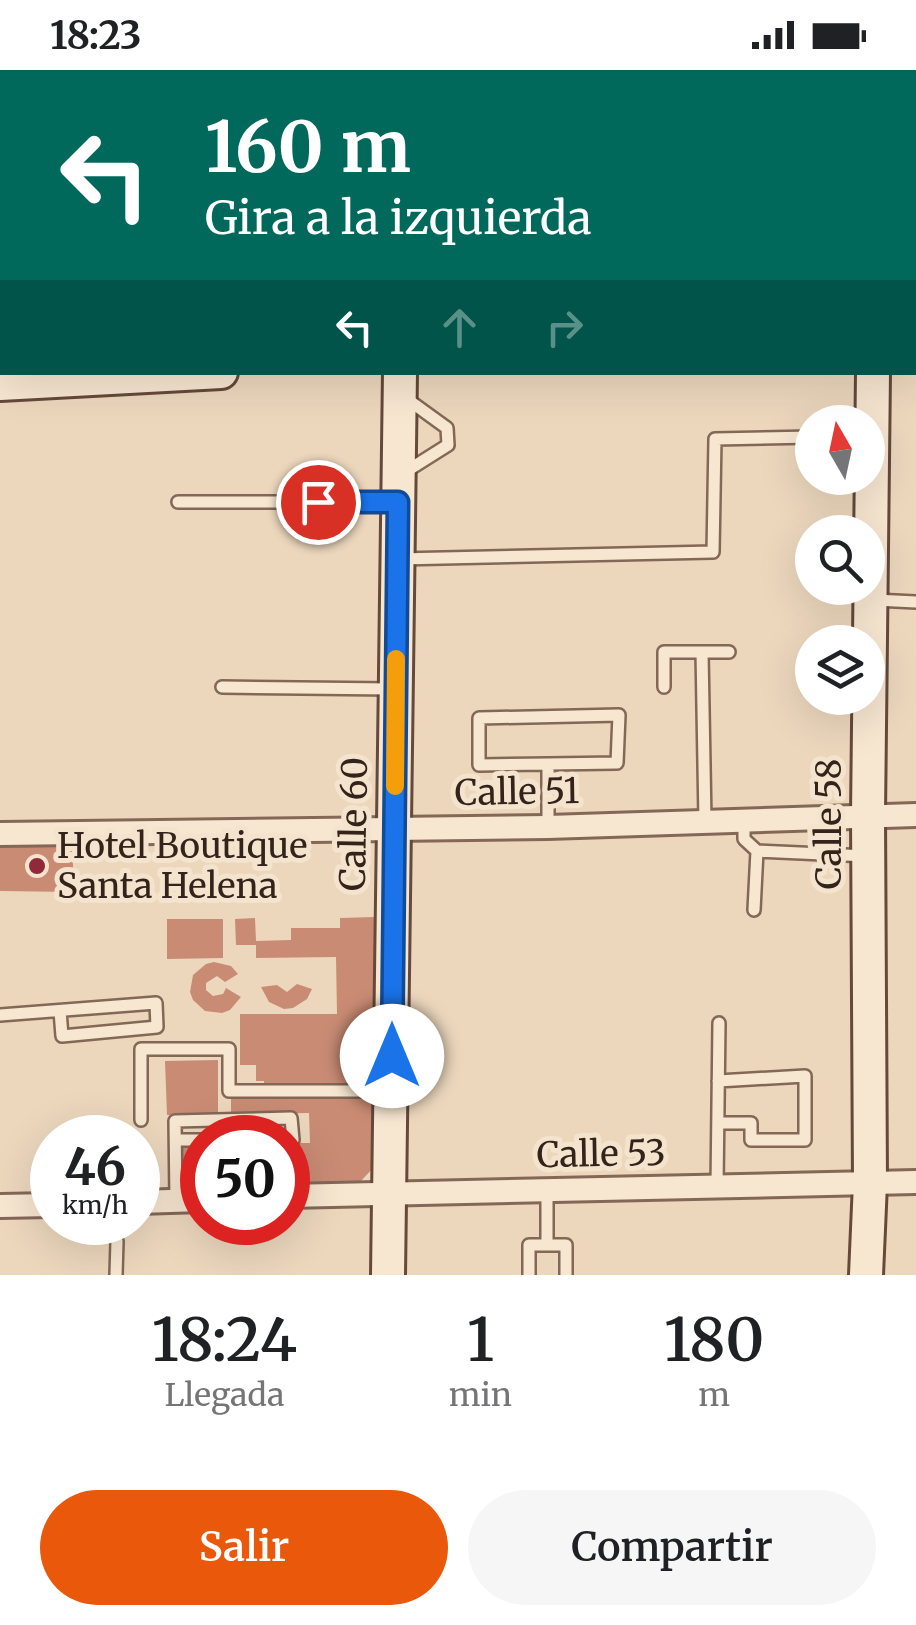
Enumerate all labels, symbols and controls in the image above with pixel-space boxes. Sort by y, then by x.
text: 18:23 [50,12,142,59]
text: 160 m [205,103,411,191]
icon: left [40,110,170,240]
text: Gira a la izquierda [205,190,592,246]
icon: left [327,300,382,355]
icon: ahead [432,300,487,355]
icon: right [537,300,592,355]
north arrow [795,405,885,495]
map controls [795,405,885,715]
pin [276,460,361,545]
icon: arrive [291,475,346,530]
button: search [795,515,885,605]
button: layers [795,625,885,715]
street label: Calle 60 [331,757,377,891]
street label: Calle 58 [807,759,851,889]
street label: Calle 51 [454,769,580,815]
place label: Hotel Boutique Santa Helena [57,824,307,908]
marker: Hotel Boutique Santa Helena [26,855,48,877]
position arrow [340,1004,444,1108]
speed limit sign: 50 [180,1115,310,1245]
street label: Calle 53 [536,1131,666,1177]
text: 46 [64,1136,126,1199]
text: km/h [62,1189,128,1221]
text: 18:24 [152,1302,297,1377]
text: 1 [467,1302,494,1377]
text: 180 [664,1302,764,1377]
text: Llegada [164,1375,284,1415]
text: min [449,1375,512,1415]
text: m [698,1375,730,1415]
button: Salir [40,1490,448,1605]
button: Compartir [468,1490,876,1605]

